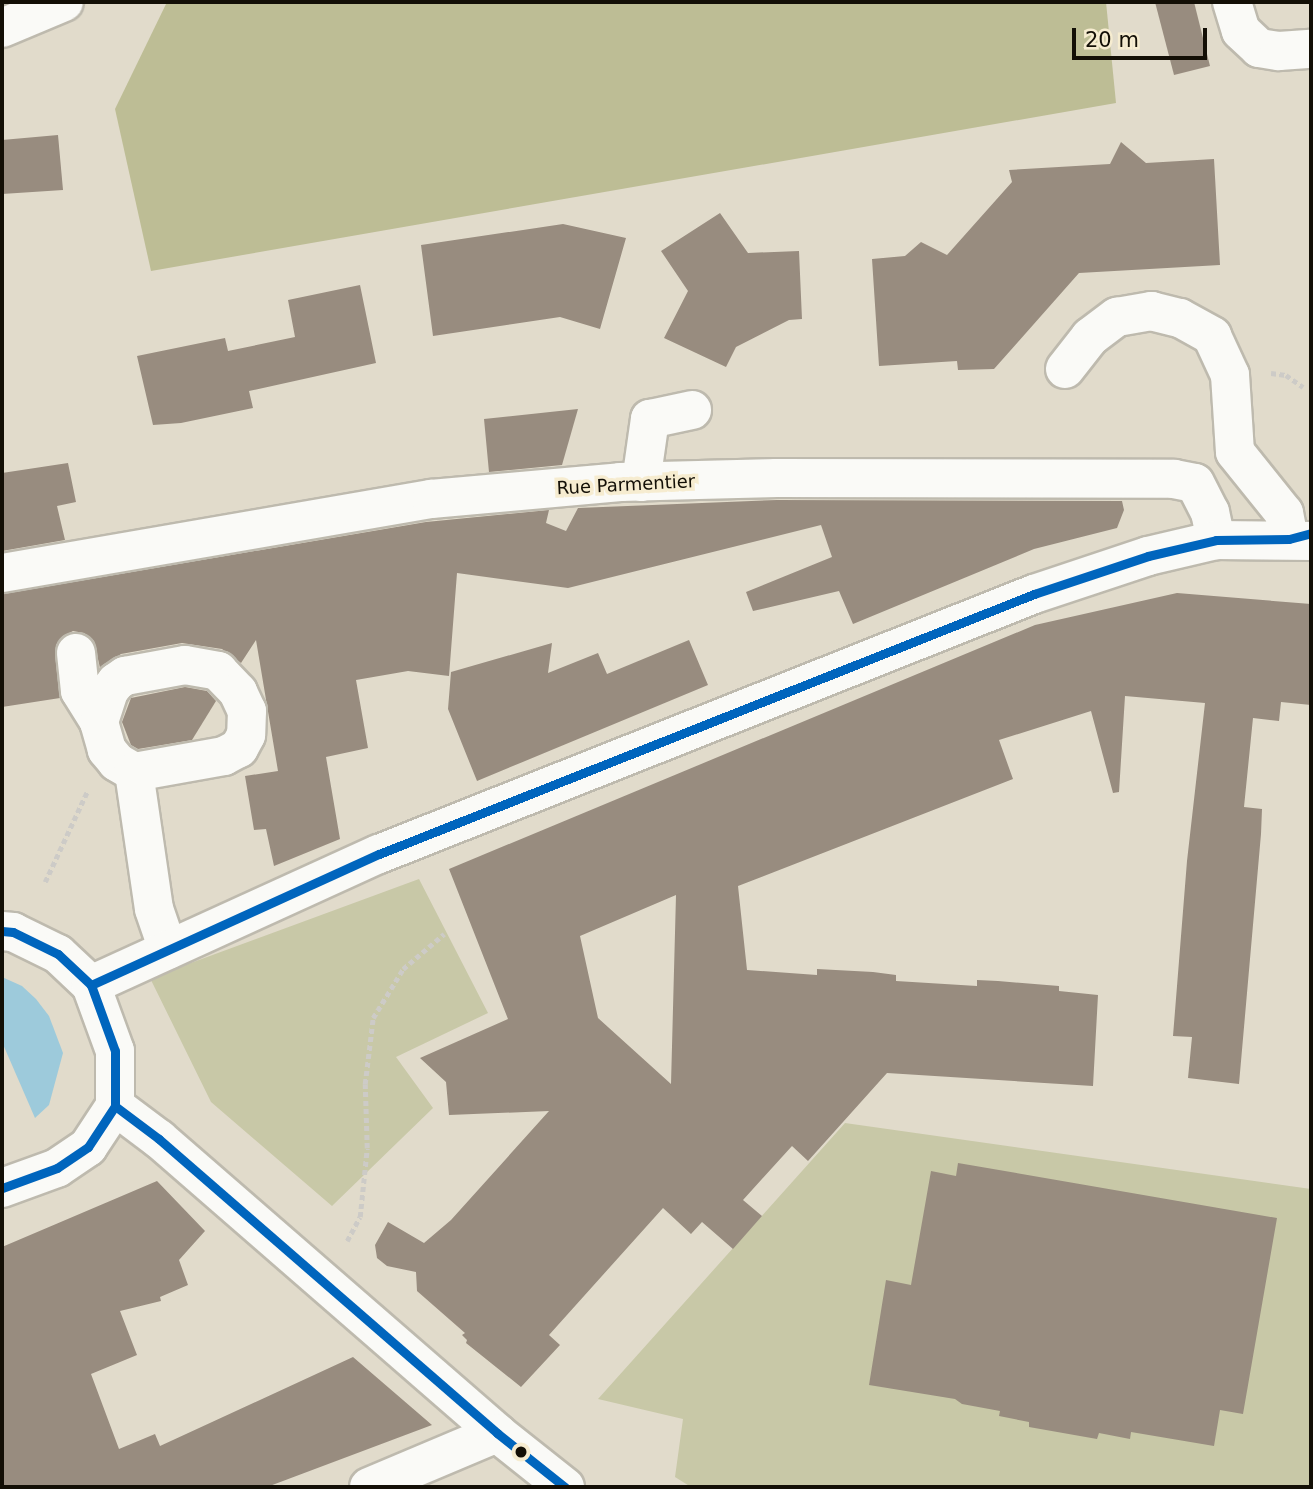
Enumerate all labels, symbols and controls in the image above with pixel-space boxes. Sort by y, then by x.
scale bar [1075,14,1210,58]
text: 20 m [1085,28,1139,52]
street label: Rue Parmentier [556,471,696,499]
unlabelled marker [514,1445,528,1459]

